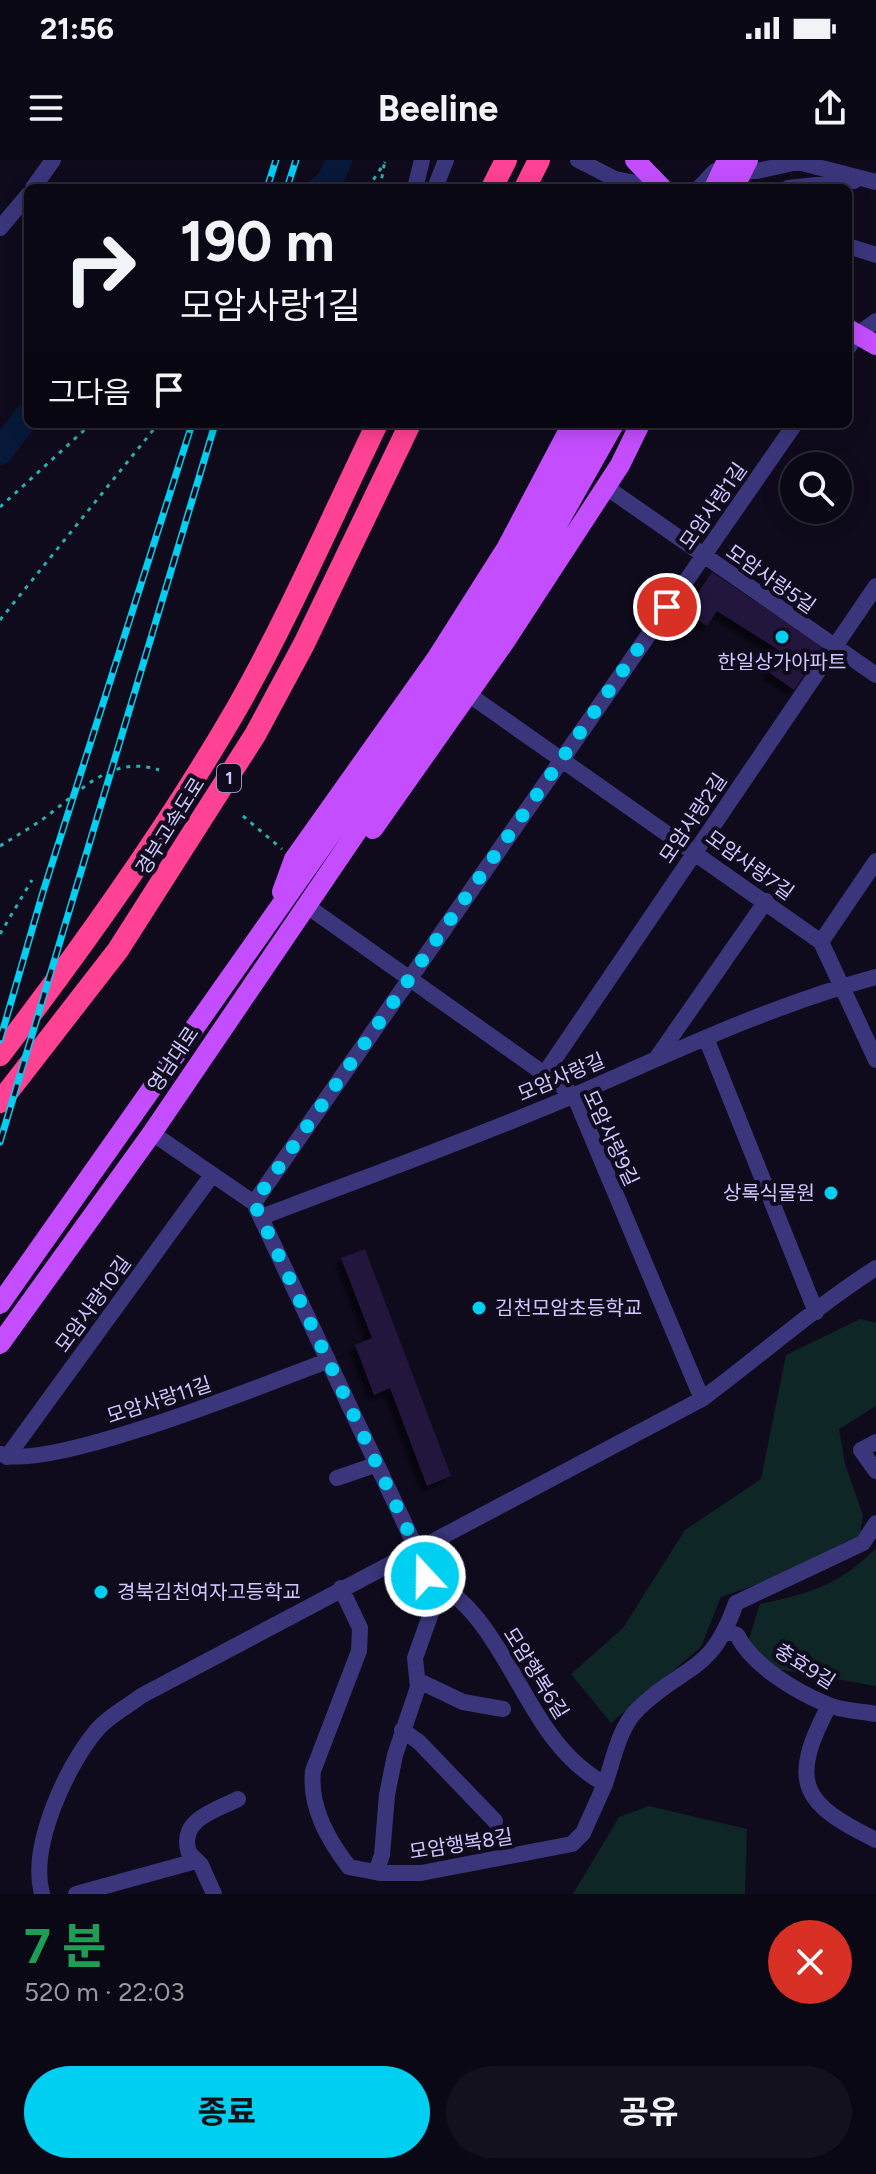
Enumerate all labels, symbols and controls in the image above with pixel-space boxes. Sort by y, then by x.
text: 21:56 [40,10,114,47]
icon: menu [24,86,68,130]
icon: share [808,86,852,130]
text: Beeline [378,87,498,130]
text: 190 m [180,208,335,275]
icon: right [48,216,152,320]
text: 모암사랑1길 [180,284,360,327]
icon: arrive [147,368,191,412]
text: 그다음 [48,374,131,411]
map controls [780,452,852,524]
button: search [780,452,852,524]
street label: 모암사랑1길 [674,458,752,554]
street label: 모암사랑5길 [722,539,820,619]
pin [633,573,701,641]
icon: arrive [645,585,689,629]
marker: 한일상가아파트 [773,628,791,646]
place label: 한일상가아파트 [718,650,846,674]
road number: 1 [217,764,241,792]
street label: 모암사랑2길 [654,769,732,867]
street label: 경부고속도로 [131,773,209,879]
street label: 모암사랑7길 [701,825,799,905]
street label: 영남대로 [142,1022,204,1096]
street label: 모암사랑길 [514,1048,608,1106]
street label: 모암사랑9길 [578,1086,644,1190]
place label: 상록식물원 [723,1181,815,1205]
marker: 상록식물원 [822,1184,840,1202]
street label: 모암사랑10길 [50,1251,136,1357]
place label: 김천모암초등학교 [495,1296,642,1320]
marker: 김천모암초등학교 [470,1299,488,1317]
street label: 모암사랑11길 [104,1372,214,1428]
position arrow [383,1534,467,1618]
place label: 경북김천여자고등학교 [117,1580,301,1604]
marker: 경북김천여자고등학교 [92,1583,110,1601]
street label: 모암행복6길 [498,1623,574,1723]
street label: 충효9길 [770,1638,840,1694]
street label: 모암행복8길 [408,1824,514,1864]
text: 7 분 [24,1917,106,1975]
button: close [768,1920,852,2004]
text: 520 m · 22:03 [24,1976,185,2008]
button: 종료 [24,2066,430,2158]
button: 공유 [446,2066,852,2158]

